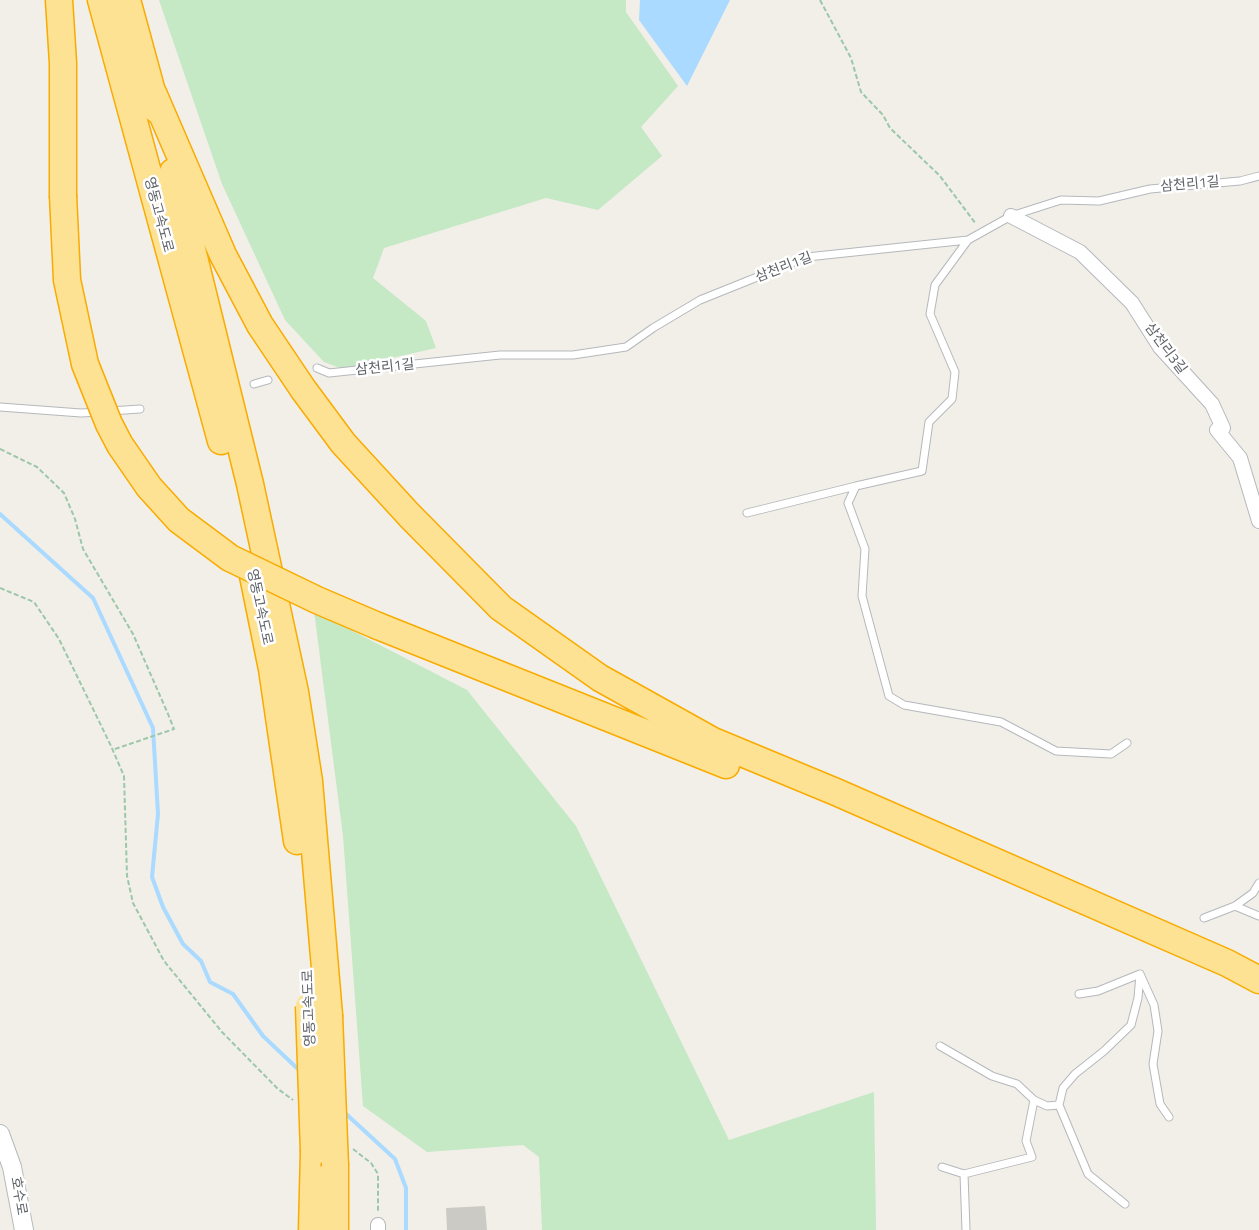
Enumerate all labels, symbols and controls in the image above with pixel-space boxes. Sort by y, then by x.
street label: 삼천리1길 [1160,174,1220,196]
street label: 영동고속도로 [140,176,176,254]
street label: 삼천리1길 [753,250,815,286]
street label: 삼천리3길 [1140,320,1190,378]
street label: 삼천리1길 [355,357,415,379]
street label: 영동고속도로 [243,567,275,647]
street label: 영동고속도로 [300,969,320,1047]
street label: 호수로 [6,1176,30,1216]

